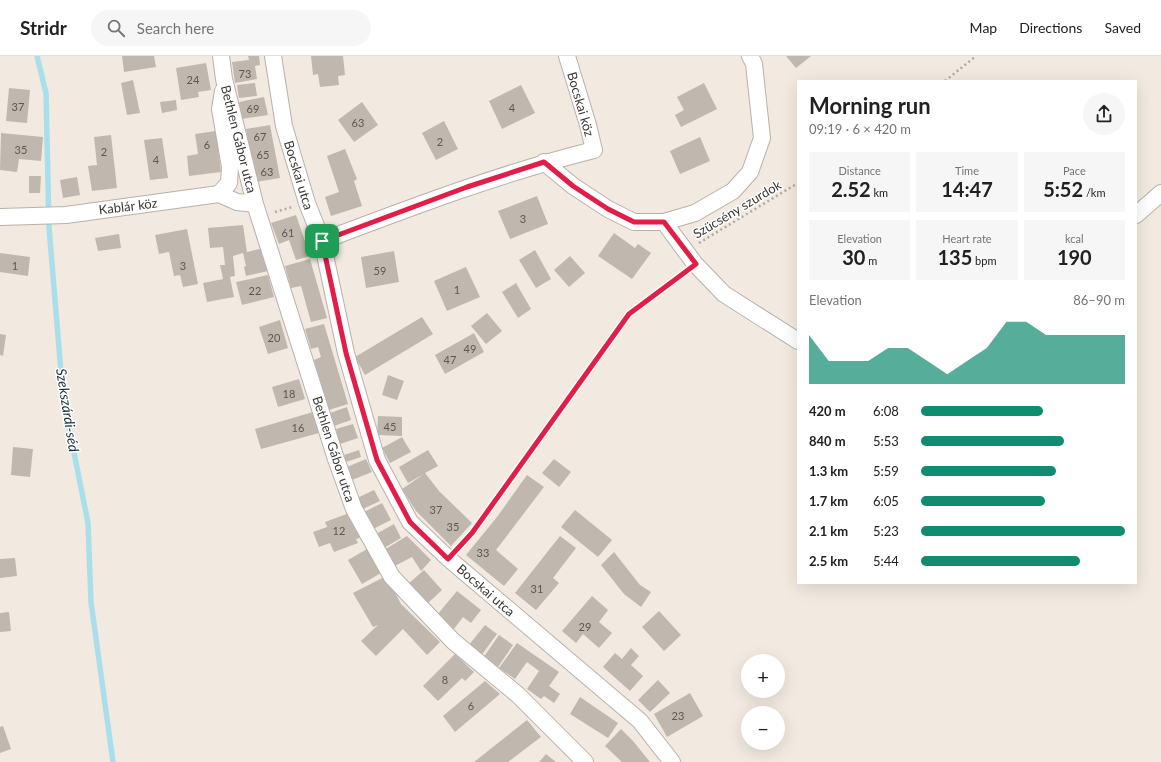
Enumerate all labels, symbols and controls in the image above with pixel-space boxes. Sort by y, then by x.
search box [91,10,371,46]
text: Stridr [20,16,67,39]
icon: search [105,17,127,39]
text: Search here [137,19,214,37]
text: Map [970,19,997,36]
text: Directions [1019,19,1082,36]
text: Saved [1104,19,1141,36]
house number: 73 [239,67,251,80]
street label: Bocskai köz [564,70,598,138]
house number: 24 [187,73,200,86]
street label: Bethlen Gábor utca [218,83,260,195]
text: Morning run [809,92,931,119]
button: share [1083,93,1125,135]
house number: 37 [12,100,24,113]
house number: 4 [509,101,516,114]
house number: 69 [247,102,259,115]
house number: 63 [352,116,364,129]
text: 09:19 · 6 × 420 m [809,121,911,137]
house number: 67 [254,130,266,143]
house number: 2 [437,135,443,148]
house number: 6 [204,138,210,151]
street label: Bocskai utca [281,138,317,212]
house number: 35 [15,143,27,156]
house number: 2 [101,145,107,158]
house number: 65 [257,148,269,161]
house number: 4 [153,153,160,166]
text: Distance [839,164,881,177]
text: Time [955,164,979,177]
text: Pace [1063,164,1086,177]
house number: 63 [261,165,273,178]
street label: Szücsény szurdok [690,176,784,242]
text: 2.52 [831,177,871,201]
text: 14:47 [941,177,993,201]
text: 5:52 [1043,177,1083,201]
text: km [871,186,888,199]
text: /km [1083,186,1106,199]
street label: Kablár köz [98,194,158,218]
house number: 3 [520,212,526,225]
pin [305,224,339,258]
house number: 61 [282,226,294,239]
icon: arrive [311,230,333,252]
text: Elevation [837,232,882,245]
text: Heart rate [942,232,992,245]
text: kcal [1065,232,1084,245]
text: 30 [842,245,865,269]
text: 135 [937,245,972,269]
text: 190 [1057,245,1092,269]
text: m [865,254,877,267]
text: bpm [972,254,997,267]
house number: 1 [12,259,18,272]
house number: 3 [180,259,186,272]
house number: 59 [374,264,386,277]
house number: 1 [454,283,460,296]
house number: 22 [249,284,261,297]
text: Elevation [809,292,862,308]
text: 86–90 m [1073,292,1125,308]
house number: 20 [268,331,281,344]
house number: 49 [464,342,476,355]
house number: 47 [444,353,456,366]
water label: Szekszárdi-séd [53,367,83,454]
house number: 18 [283,387,295,400]
street label: Bethlen Gábor utca [309,394,359,504]
text: 420 m [809,403,846,419]
text: 6:08 [873,403,899,419]
house number: 45 [384,420,396,433]
house number: 16 [292,421,304,434]
text: 840 m [809,433,846,449]
text: 5:53 [873,433,899,449]
text: 1.3 km [809,463,848,479]
text: 5:59 [873,463,899,479]
text: 1.7 km [809,493,848,509]
text: 6:05 [873,493,899,509]
house number: 37 [430,503,442,516]
house number: 35 [447,520,459,533]
text: 2.1 km [809,523,848,539]
text: 5:23 [873,523,899,539]
house number: 12 [333,524,345,537]
house number: 33 [477,546,489,559]
text: 2.5 km [809,553,848,569]
text: 5:44 [873,553,899,569]
street label: Bocskai utca [454,560,518,620]
house number: 31 [531,582,543,595]
house number: 29 [579,620,591,633]
map controls [741,654,785,750]
button: + [741,654,785,698]
house number: 8 [442,673,448,686]
house number: 6 [468,699,474,712]
button: − [741,706,785,750]
house number: 23 [672,709,684,722]

